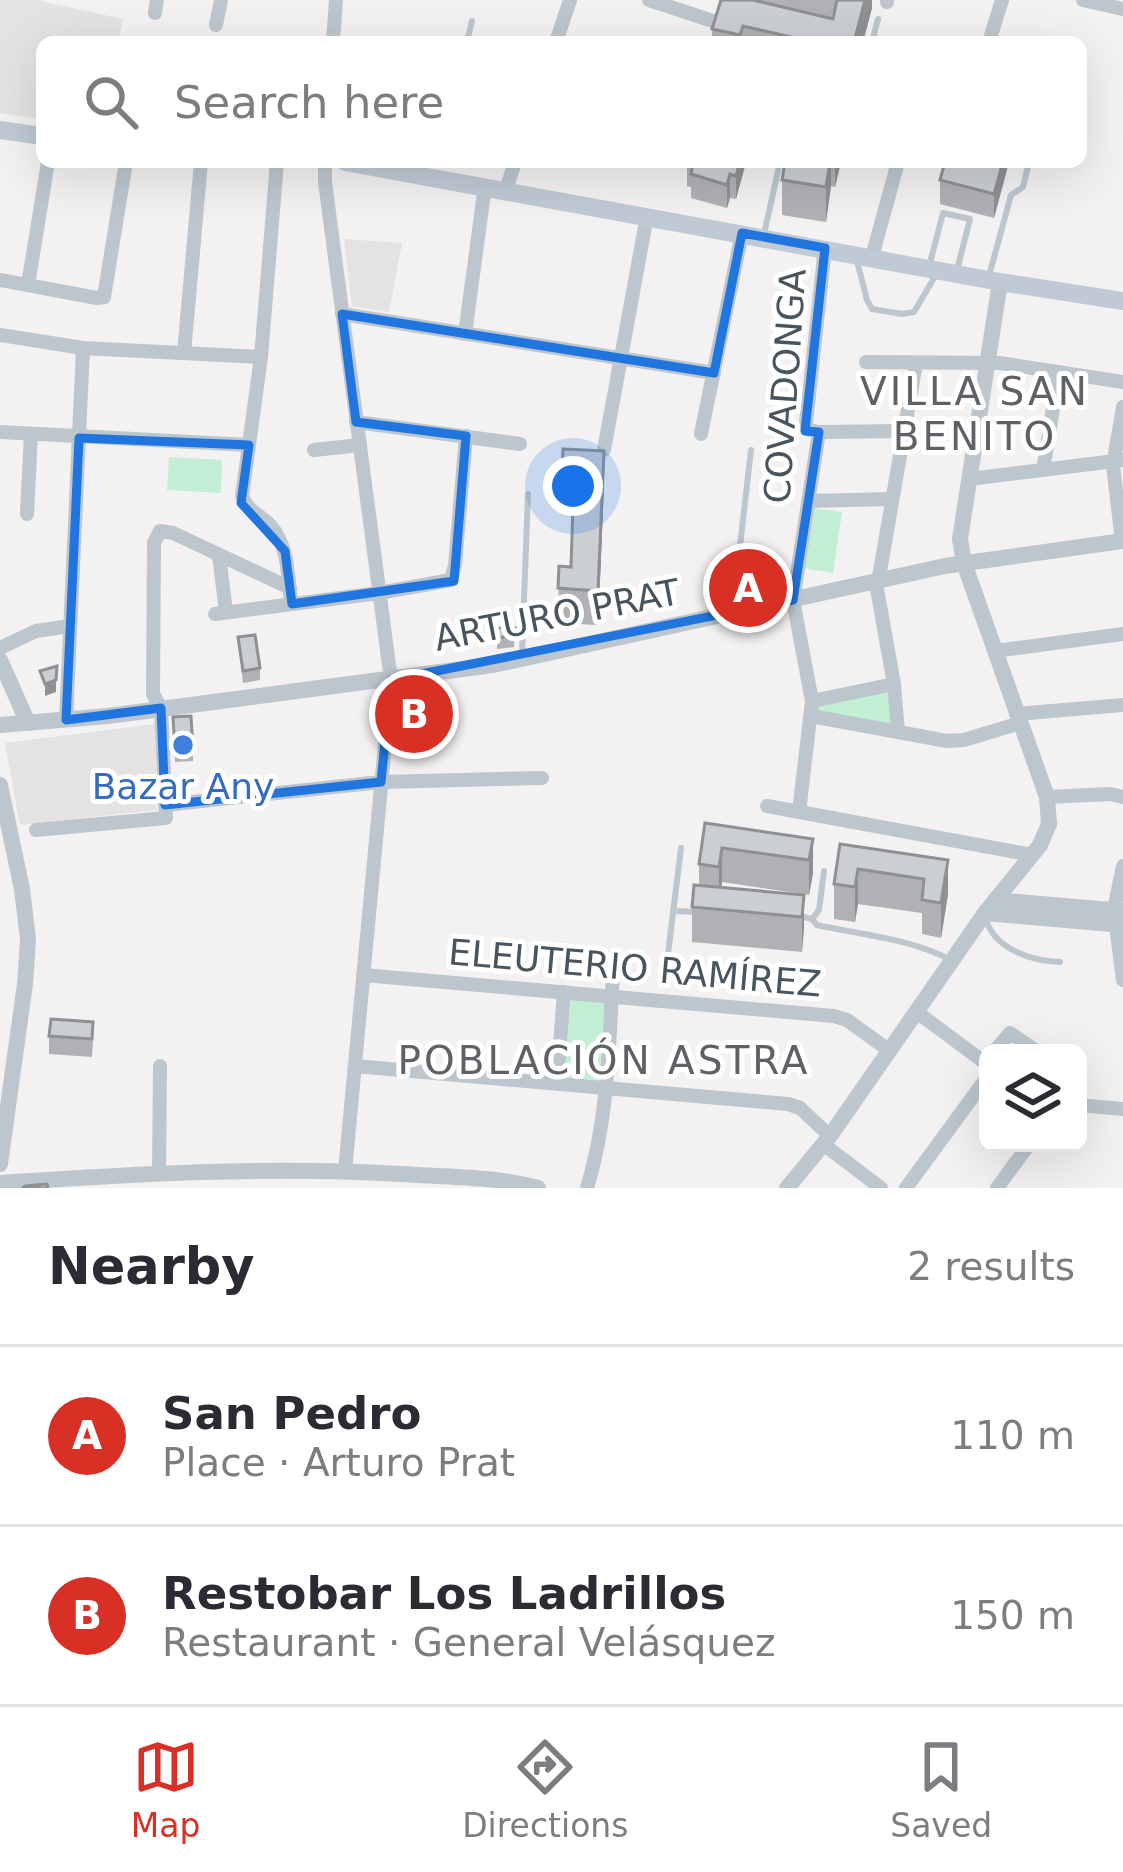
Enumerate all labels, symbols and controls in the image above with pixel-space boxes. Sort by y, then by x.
search box [36,36,1087,168]
icon: search [78,69,144,135]
text: Search here [174,76,444,129]
street label: COVADONGA [756,267,814,505]
district label: VILLA SAN BENITO [860,369,1090,459]
your location [543,456,603,516]
pin: A [709,543,787,633]
street label: ARTURO PRAT [431,571,684,659]
pin: B [375,669,453,759]
marker: Bazar Any [170,732,196,758]
place label: Bazar Any [92,766,274,807]
street label: ELEUTERIO RAMÍREZ [447,931,823,1005]
district label: POBLACIÓN ASTRA [397,1037,811,1083]
map controls [979,1044,1087,1152]
button: layers [979,1044,1087,1152]
text: Nearby [48,1237,255,1296]
text: 2 results [907,1244,1075,1289]
text: San Pedro [162,1387,421,1440]
text: A [72,1413,102,1458]
text: 110 m [950,1413,1075,1458]
text: Place · Arturo Prat [162,1440,515,1485]
text: Restobar Los Ladrillos [162,1567,726,1620]
text: B [72,1593,102,1638]
text: 150 m [950,1593,1075,1638]
text: Restaurant · General Velásquez [162,1620,775,1665]
tab: Map [131,1734,201,1845]
tab: Directions [462,1734,628,1845]
tab: Saved [890,1734,992,1845]

